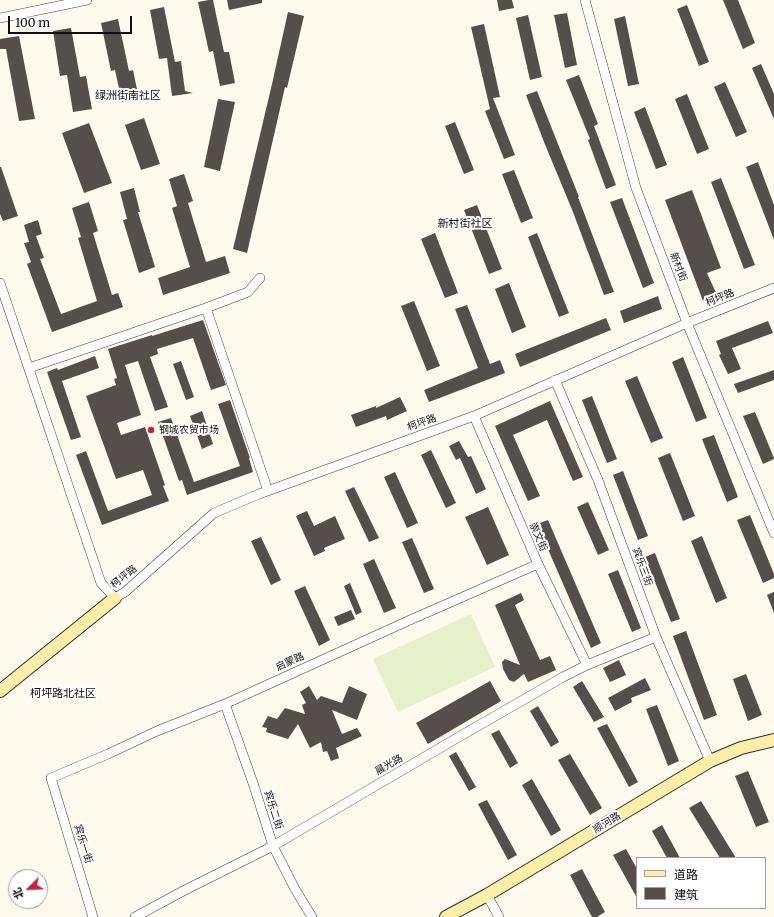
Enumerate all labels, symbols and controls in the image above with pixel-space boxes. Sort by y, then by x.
scale bar [10,8,134,34]
text: 100 m [15,15,50,30]
district label: 绿洲街南社区 [95,89,161,103]
district label: 新村街社区 [438,217,492,231]
street label: 新村街 [667,251,689,283]
street label: 柯坪路 [704,287,736,309]
street label: 柯坪路 [406,412,438,434]
place label: 钢城农贸市场 [159,424,219,436]
marker: 钢城农贸市场 [146,425,156,435]
street label: 崇文街 [527,521,549,553]
street label: 宾乐三街 [630,546,654,588]
street label: 柯坪路 [109,563,139,591]
street label: 启蒙路 [274,650,306,674]
district label: 柯坪路北社区 [30,687,96,701]
street label: 晨光路 [373,752,405,778]
street label: 宾乐二街 [261,789,285,831]
street label: 顺河路 [591,810,623,836]
street label: 宾乐一街 [71,823,95,865]
legend [636,857,766,909]
text: 道路 [674,867,698,882]
north arrow [8,869,48,909]
text: 北 [9,886,27,901]
text: 建筑 [674,887,698,902]

